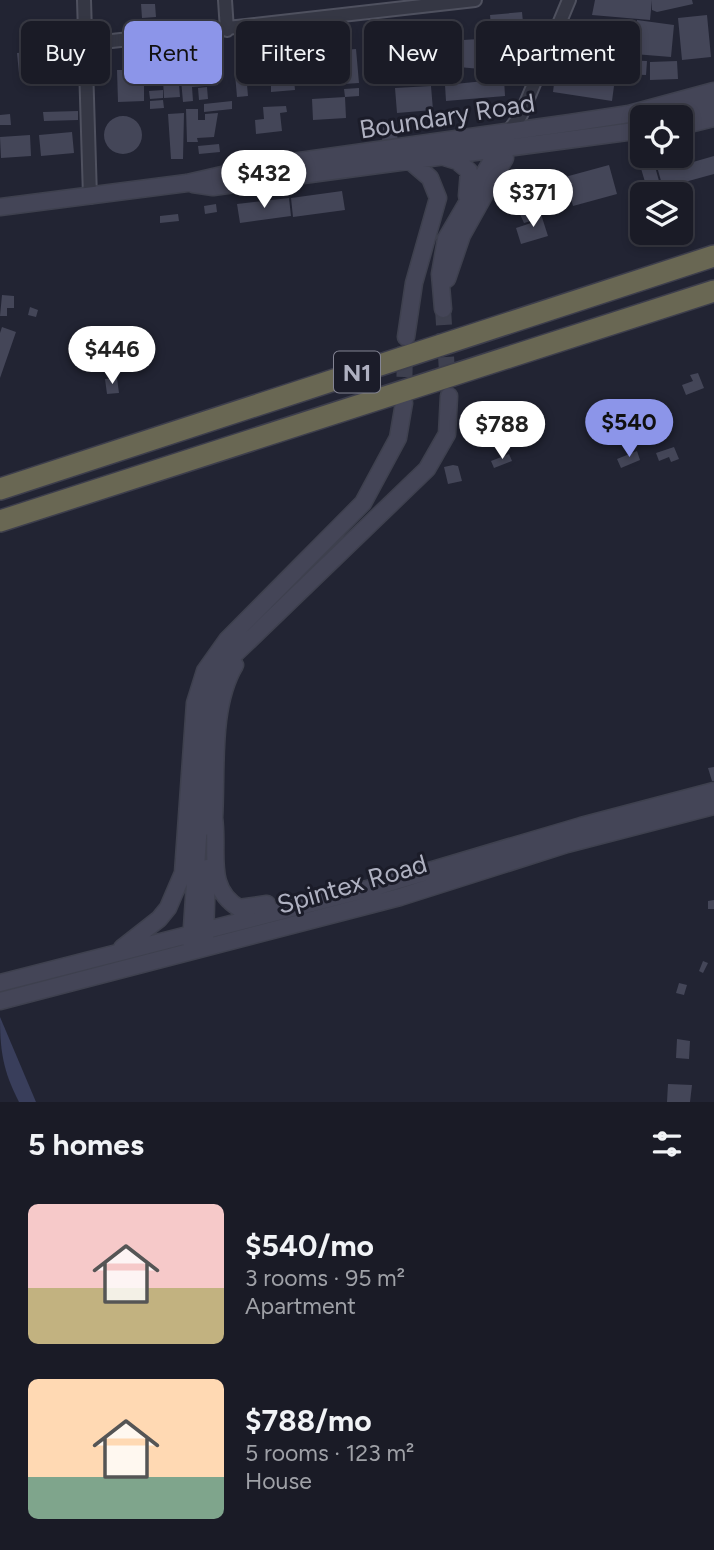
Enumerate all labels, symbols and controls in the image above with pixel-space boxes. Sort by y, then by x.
chip: Buy [21,21,110,84]
chip: Rent [124,21,222,84]
chip: Filters [236,21,350,84]
chip: New [364,21,462,84]
chip: Apartment [476,21,640,84]
street label: Boundary Road [357,86,537,146]
map controls [630,105,693,245]
button: locate [630,105,693,168]
pin: $432 [223,150,305,210]
text: $432 [237,159,291,187]
pin: $371 [492,170,574,229]
text: $371 [509,178,557,206]
button: layers [630,182,693,245]
pin: $446 [71,326,153,386]
text: $446 [84,335,140,363]
road number: N1 [334,352,380,393]
pin: $540 [588,400,670,459]
pin: $788 [461,402,543,461]
text: $540 [601,408,657,436]
text: $788 [475,410,529,438]
street label: Spintex Road [273,847,431,921]
icon: filters [648,1125,686,1163]
text: 5 homes [28,1126,144,1163]
text: $540/mo [245,1227,374,1264]
icon: home [84,1232,168,1316]
text: 3 rooms · 95 m² [245,1264,405,1292]
text: Apartment [245,1292,356,1320]
text: $788/mo [245,1402,372,1439]
icon: home [84,1407,168,1491]
text: 5 rooms · 123 m² [245,1439,414,1467]
text: House [245,1467,312,1495]

